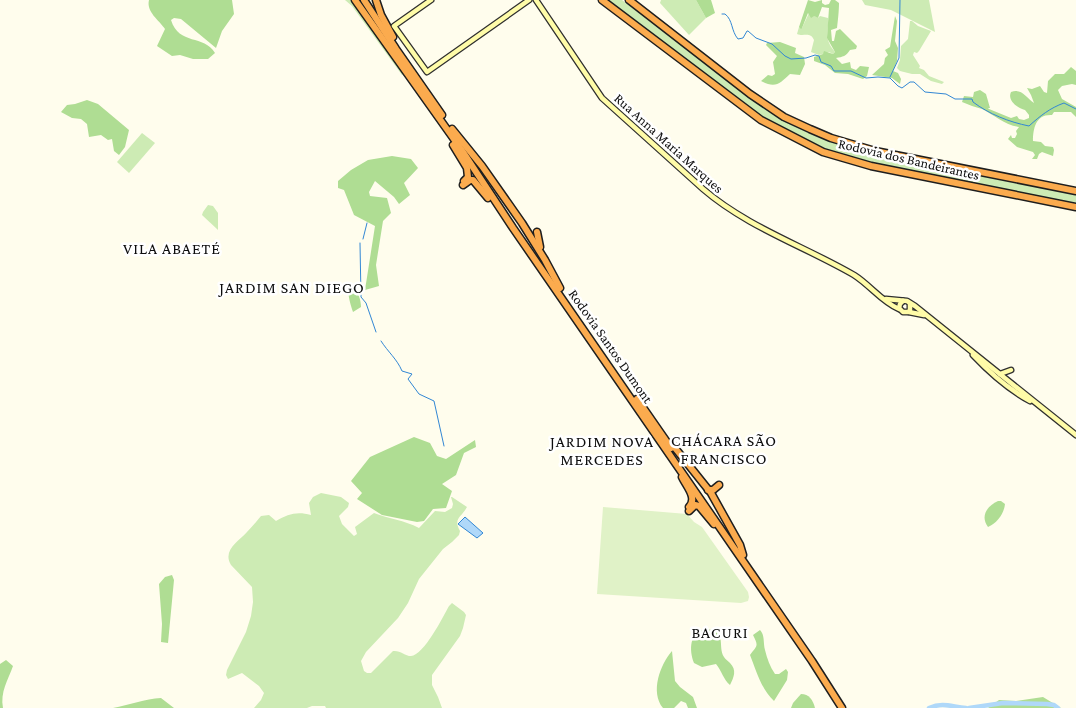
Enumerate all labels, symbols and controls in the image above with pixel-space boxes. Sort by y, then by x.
street label: Rua Anna Maria Marques [611,90,727,196]
street label: Rodovia dos Bandeirantes [837,135,981,183]
district label: VILA ABAETÉ [123,240,221,257]
district label: JARDIM SAN DIEGO [217,279,365,297]
street label: Rodovia Santos Dumont [566,286,657,406]
district label: CHÁCARA SÃO FRANCISCO [671,432,777,467]
district label: JARDIM NOVA MERCEDES [548,433,654,468]
district label: BACURI [691,624,749,641]

